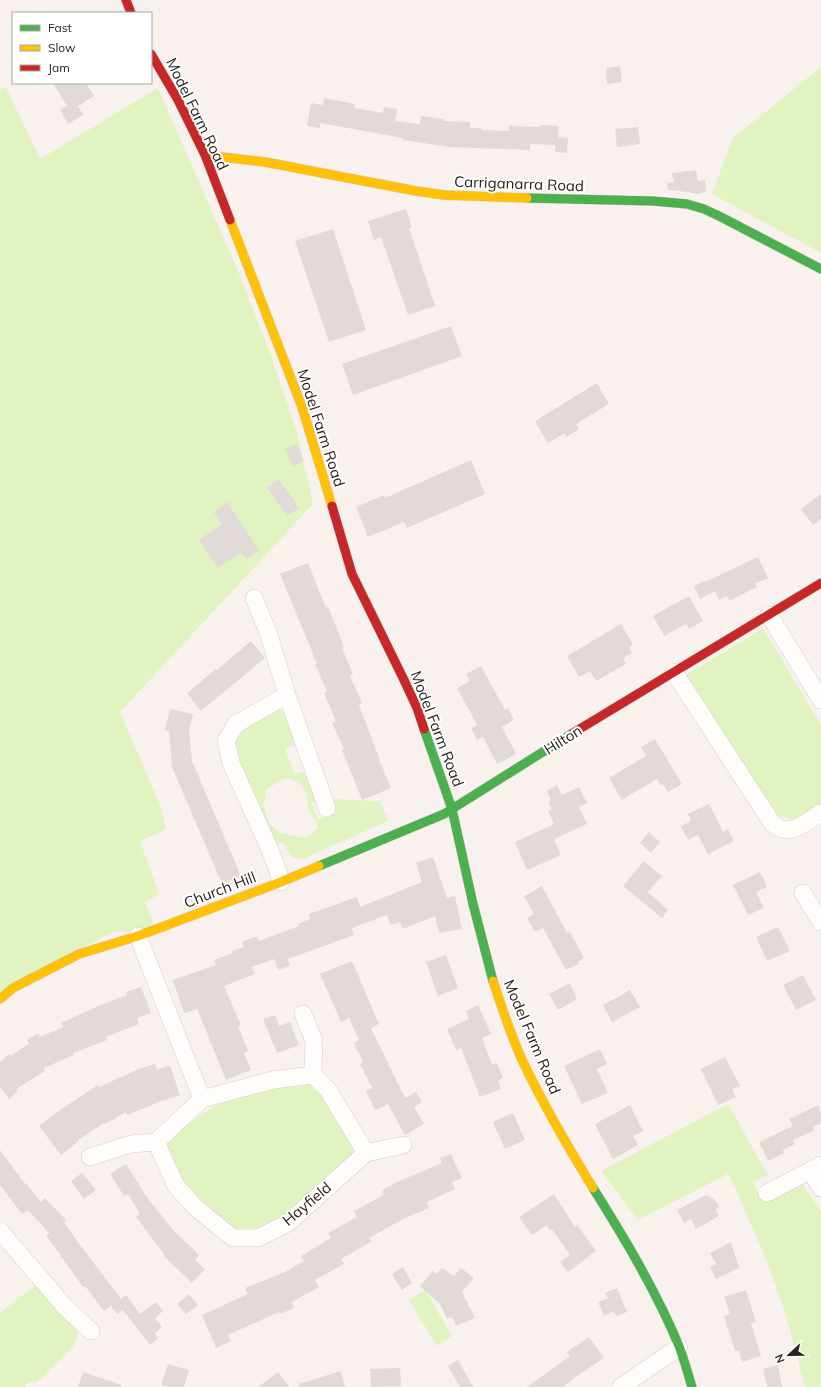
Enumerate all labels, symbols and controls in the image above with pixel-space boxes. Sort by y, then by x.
legend [12,12,152,84]
text: Fast [48,20,72,35]
text: Slow [48,40,76,55]
street label: Model Farm Road [162,55,233,173]
text: Jam [48,60,70,75]
street label: Carriganarra Road [454,172,584,195]
street label: Model Farm Road [294,367,349,489]
street label: Model Farm Road [407,668,468,789]
street label: Hilton [540,721,585,759]
street label: Church Hill [181,867,258,912]
street label: Model Farm Road [500,977,565,1097]
street label: Hayfield [278,1178,335,1229]
north arrow [769,1335,809,1375]
text: N [772,1352,788,1365]

